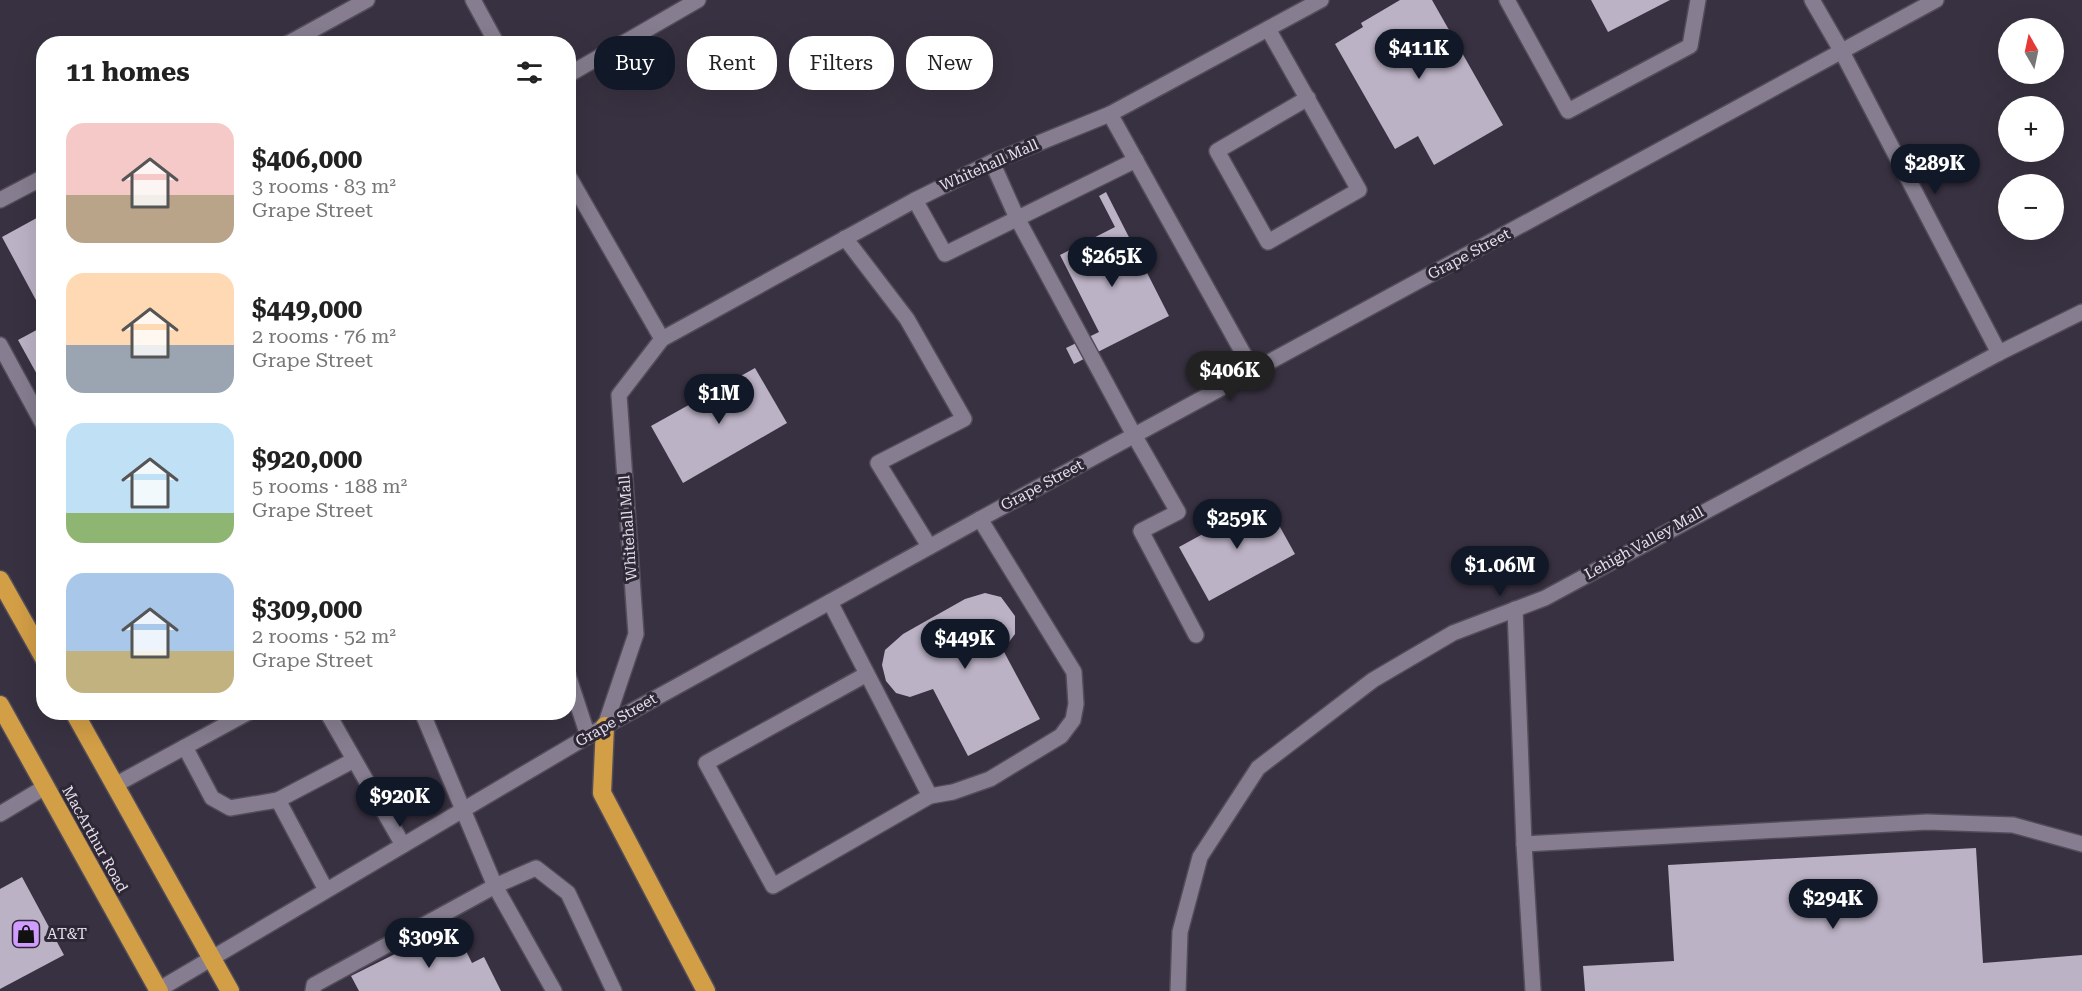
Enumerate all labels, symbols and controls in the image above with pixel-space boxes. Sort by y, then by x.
north arrow [1998,18,2064,84]
map controls [1998,18,2064,240]
pin: $411K [1377,29,1461,80]
chip: Buy [594,36,675,90]
chip: Rent [687,36,777,90]
chip: Filters [789,36,894,90]
chip: New [906,36,993,90]
text: $411K [1389,36,1449,60]
icon: filters [513,56,546,89]
text: 11 homes [66,57,190,87]
button: + [1998,96,2064,162]
street label: Whitehall Mall [937,135,1041,195]
text: $406,000 [252,144,362,174]
pin: $289K [1893,144,1977,195]
icon: home [114,147,186,219]
text: $289K [1905,151,1965,175]
text: 3 rooms · 83 m² [252,174,396,198]
button: − [1998,174,2064,240]
text: Grape Street [252,198,373,222]
street label: Grape Street [1425,225,1514,283]
pin: $265K [1070,237,1154,288]
text: $265K [1082,244,1142,268]
text: $449,000 [252,294,362,324]
icon: home [114,297,186,369]
text: 2 rooms · 76 m² [252,324,396,348]
text: Grape Street [252,348,373,372]
pin: $406K [1188,351,1272,402]
text: $406K [1200,358,1260,382]
pin: $1M [690,374,748,425]
text: $1M [698,381,740,405]
text: $920,000 [252,444,362,474]
icon: home [114,447,186,519]
street label: Grape Street [998,456,1087,514]
text: 5 rooms · 188 m² [252,474,407,498]
street label: Whitehall Mall [615,474,641,581]
text: Grape Street [252,498,373,522]
pin: $259K [1195,499,1279,550]
street label: Lehigh Valley Mall [1581,503,1707,583]
text: $259K [1207,506,1267,530]
pin: $1.06M [1451,546,1549,597]
text: $1.06M [1465,553,1535,577]
text: $309,000 [252,594,362,624]
icon: home [114,597,186,669]
pin: $449K [923,619,1007,670]
text: 2 rooms · 52 m² [252,624,396,648]
text: $449K [935,626,995,650]
text: Grape Street [252,648,373,672]
street label: Grape Street [572,689,660,750]
pin: $920K [358,777,442,828]
street label: MacArthur Road [58,783,132,896]
text: $920K [370,784,430,808]
pin: $294K [1791,879,1875,930]
text: $294K [1803,886,1863,910]
shop icon: AT&T [10,918,42,950]
pin: $309K [387,918,471,969]
place label: AT&T [47,925,87,943]
text: $309K [399,925,459,949]

